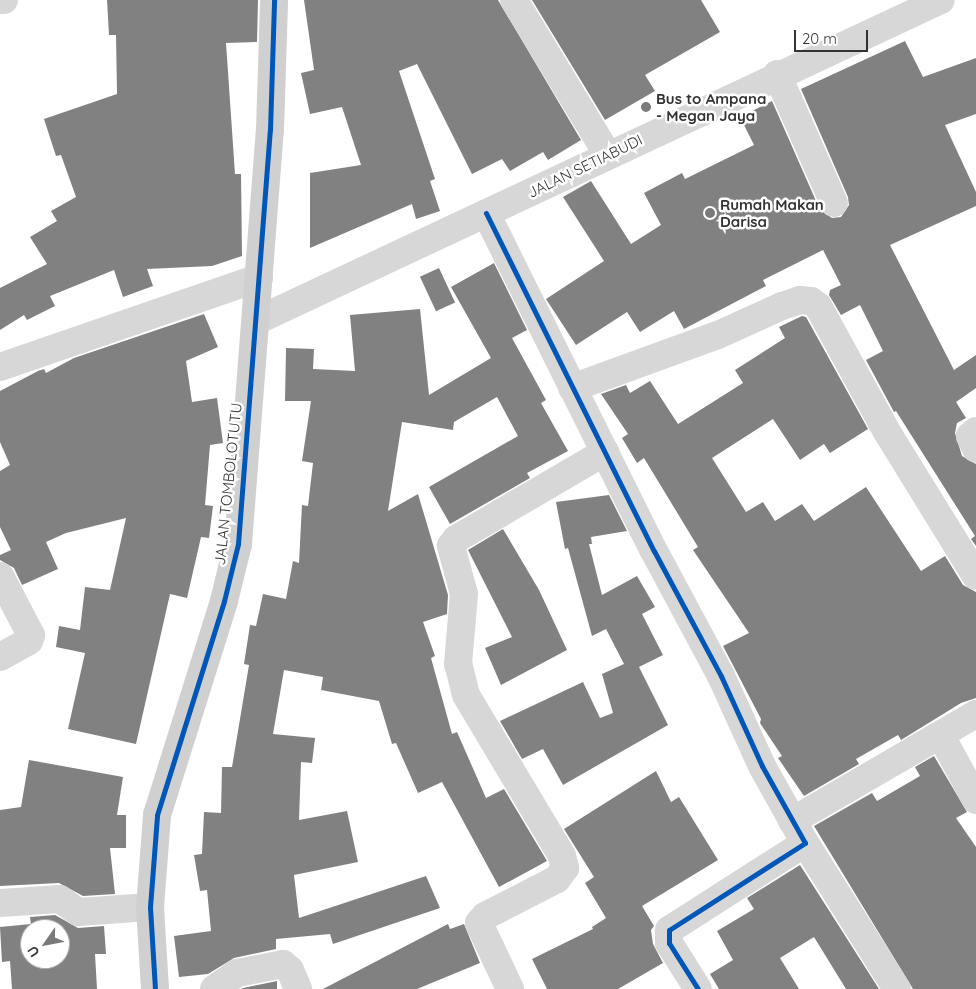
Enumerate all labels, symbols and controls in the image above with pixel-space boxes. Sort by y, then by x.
scale bar [796,20,870,52]
text: 20 m [802,29,837,48]
place label: Bus to Ampana - Megan Jaya [656,89,766,124]
marker: Bus to Ampana - Megan Jaya [640,101,652,113]
street label: JALAN SETIABUDI [525,130,645,202]
place label: Rumah Makan Darisa [720,195,824,230]
marker: Rumah Makan Darisa [704,207,716,219]
street label: JALAN TOMBOLOTUTU [211,402,245,566]
north arrow [20,919,70,969]
text: U [23,943,43,961]

